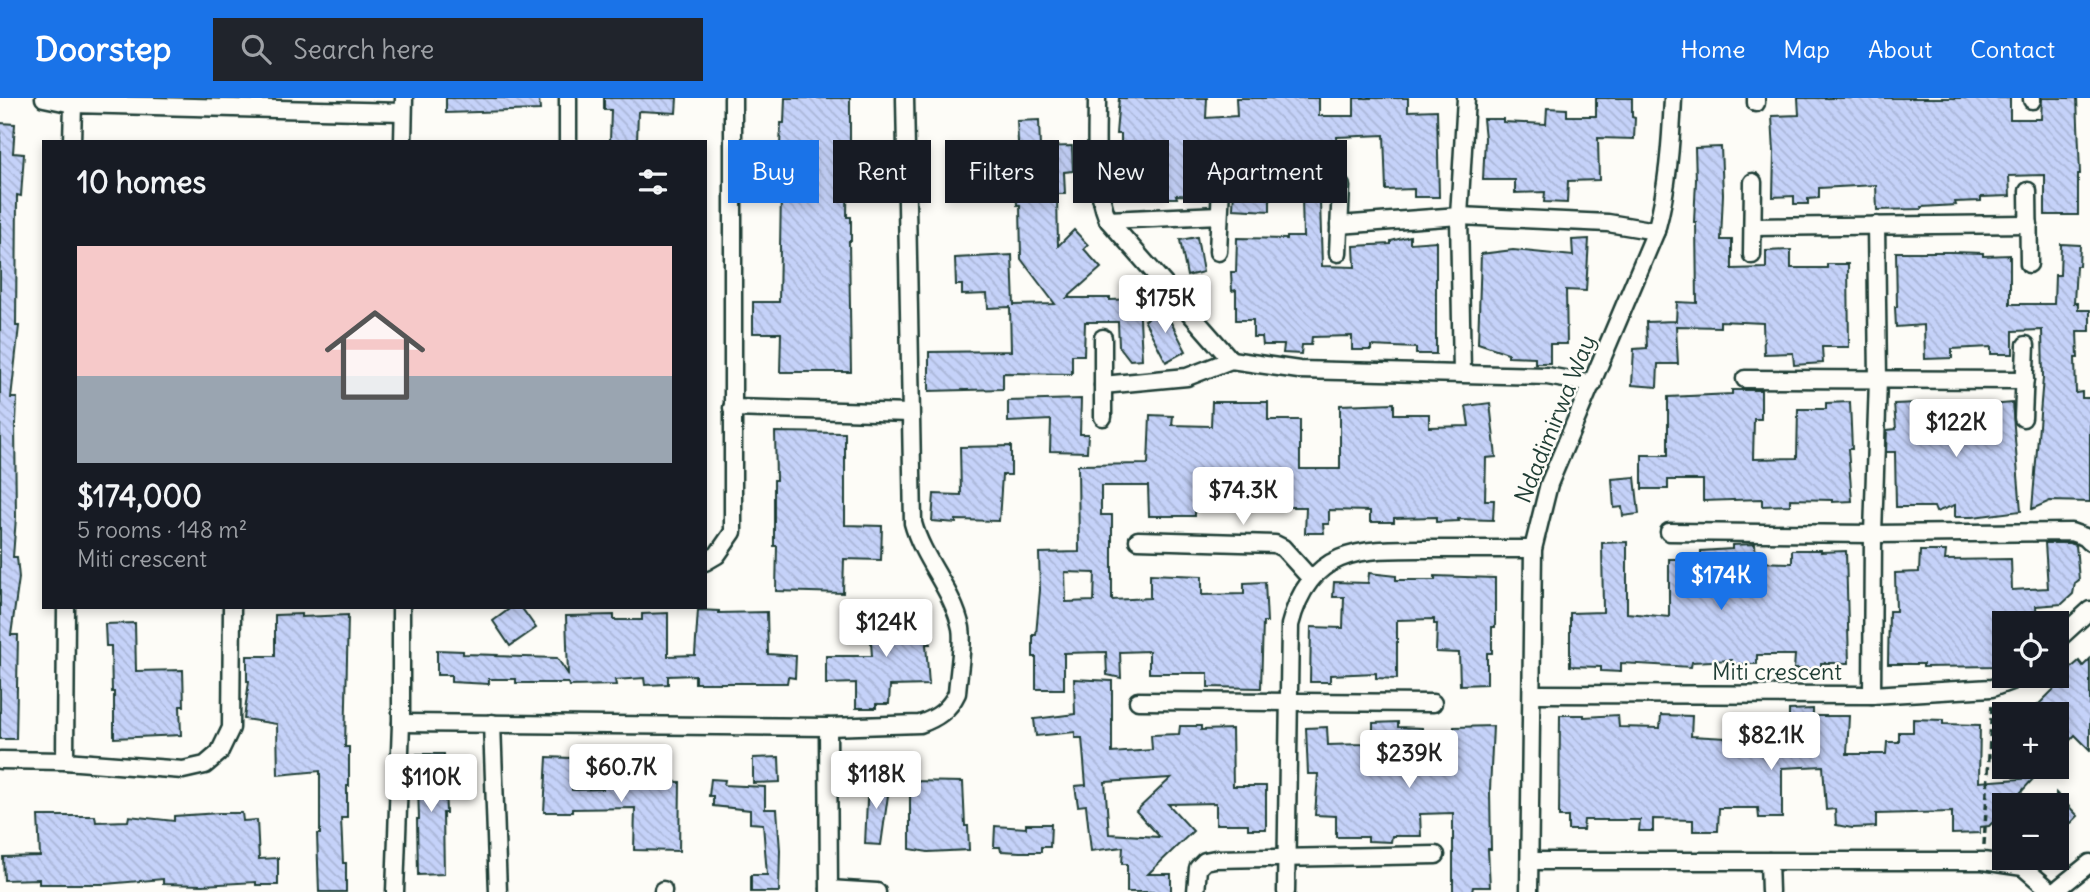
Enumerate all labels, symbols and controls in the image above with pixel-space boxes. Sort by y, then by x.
search box [213,18,703,81]
text: Doorstep [35,28,171,70]
icon: search [237,30,275,68]
text: Search here [293,33,434,66]
text: Home [1681,34,1745,64]
text: Map [1783,34,1830,64]
text: About [1868,34,1932,64]
text: Contact [1970,34,2055,64]
chip: Buy [728,140,819,203]
chip: Rent [833,140,931,203]
chip: Filters [945,140,1059,203]
chip: New [1073,140,1169,203]
chip: Apartment [1183,140,1347,203]
text: 10 homes [77,163,206,201]
icon: filters [634,163,672,201]
pin: $175K [1116,275,1214,335]
text: $175K [1135,283,1195,312]
icon: home [312,292,438,418]
street label: Ndadimirwa Way [1508,331,1601,507]
pin: $122K [1907,400,2005,459]
text: $122K [1926,407,1986,436]
pin: $74.3K [1186,468,1300,527]
text: $74.3K [1209,475,1277,504]
text: $174,000 [77,477,202,515]
text: 5 rooms · 148 m² [77,515,247,544]
text: Miti crescent [77,544,207,573]
pin: $174K [1672,552,1770,612]
text: $174K [1691,560,1751,589]
pin: $124K [837,600,935,659]
text: $124K [855,607,917,636]
map controls [1992,611,2069,870]
button: locate [1992,611,2069,688]
street label: Miti crescent [1712,657,1842,686]
button: + [1992,702,2069,779]
pin: $82.1K [1714,712,1828,772]
text: $82.1K [1738,720,1804,749]
pin: $239K [1360,730,1458,790]
text: $239K [1376,738,1442,767]
pin: $60.7K [564,744,678,804]
text: $60.7K [585,752,657,781]
pin: $118K [827,752,925,811]
pin: $110K [382,754,480,814]
text: $118K [847,759,905,788]
text: $110K [401,762,461,791]
button: − [1992,793,2069,870]

